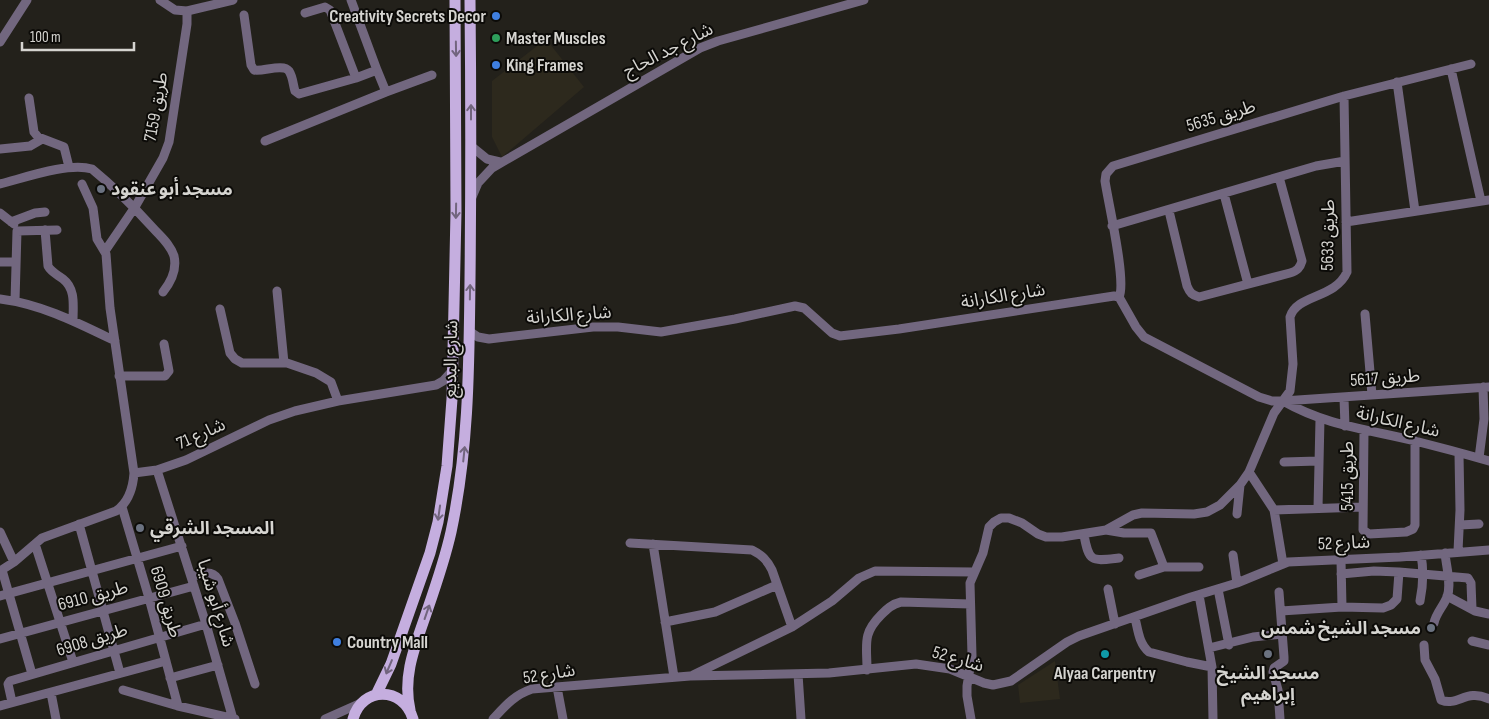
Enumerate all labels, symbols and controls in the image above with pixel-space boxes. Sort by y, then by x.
place label: Creativity Secrets Decor [329,6,486,27]
marker: Creativity Secrets Decor [490,10,502,22]
street label: شارع جد الحاج [620,18,718,84]
scale bar [22,20,135,52]
text: 100 m [30,28,61,47]
place label: Master Muscles [506,28,606,49]
marker: Master Muscles [490,32,502,44]
one-way arrow [451,40,461,56]
place label: King Frames [506,55,584,76]
marker: King Frames [490,59,502,71]
street label: طريق 7159 [140,71,172,143]
street label: طريق 5635 [1184,96,1258,136]
one-way arrow [466,104,476,120]
place label: مسجد أبو عنقود [111,176,233,200]
marker: مسجد أبو عنقود [95,183,107,195]
street label: طريق 5633 [1317,199,1339,271]
one-way arrow [451,203,460,219]
street label: شارع الكارانة [959,279,1047,316]
one-way arrow [465,284,475,300]
street label: شارع الكارانة [526,302,613,331]
street label: شارع البديع [440,320,465,398]
street label: طريق 5617 [1349,365,1421,391]
street label: شارع الكارانة [1353,402,1442,445]
street label: شارع 71 [173,414,230,457]
street label: طريق 5415 [1337,441,1358,511]
one-way arrow [459,446,469,462]
one-way arrow [434,504,444,520]
place label: المسجد الشرقي [150,518,274,542]
marker: المسجد الشرقي [134,522,146,534]
street label: شارع 52 [1317,532,1371,557]
street label: شارع أبو شيبا [190,556,241,650]
street label: طريق 6909 [146,564,186,640]
street label: طريق 6910 [56,577,130,615]
one-way arrow [423,605,432,620]
place label: مسجد الشيخ شمس [1261,618,1421,641]
street label: طريق 6908 [54,619,130,661]
marker: مسجد الشيخ شمس [1425,622,1437,634]
place label: Country Mall [347,632,428,653]
marker: Country Mall [331,636,343,648]
street label: شارع 52 [929,642,986,679]
marker: Alyaa Carpentry [1099,648,1111,660]
marker: مسجد الشيخ إبراهيم [1262,648,1274,660]
one-way arrow [384,659,394,674]
street label: شارع 52 [521,660,577,691]
place label: Alyaa Carpentry [1053,663,1156,684]
place label: مسجد الشيخ إبراهيم [1217,663,1319,707]

